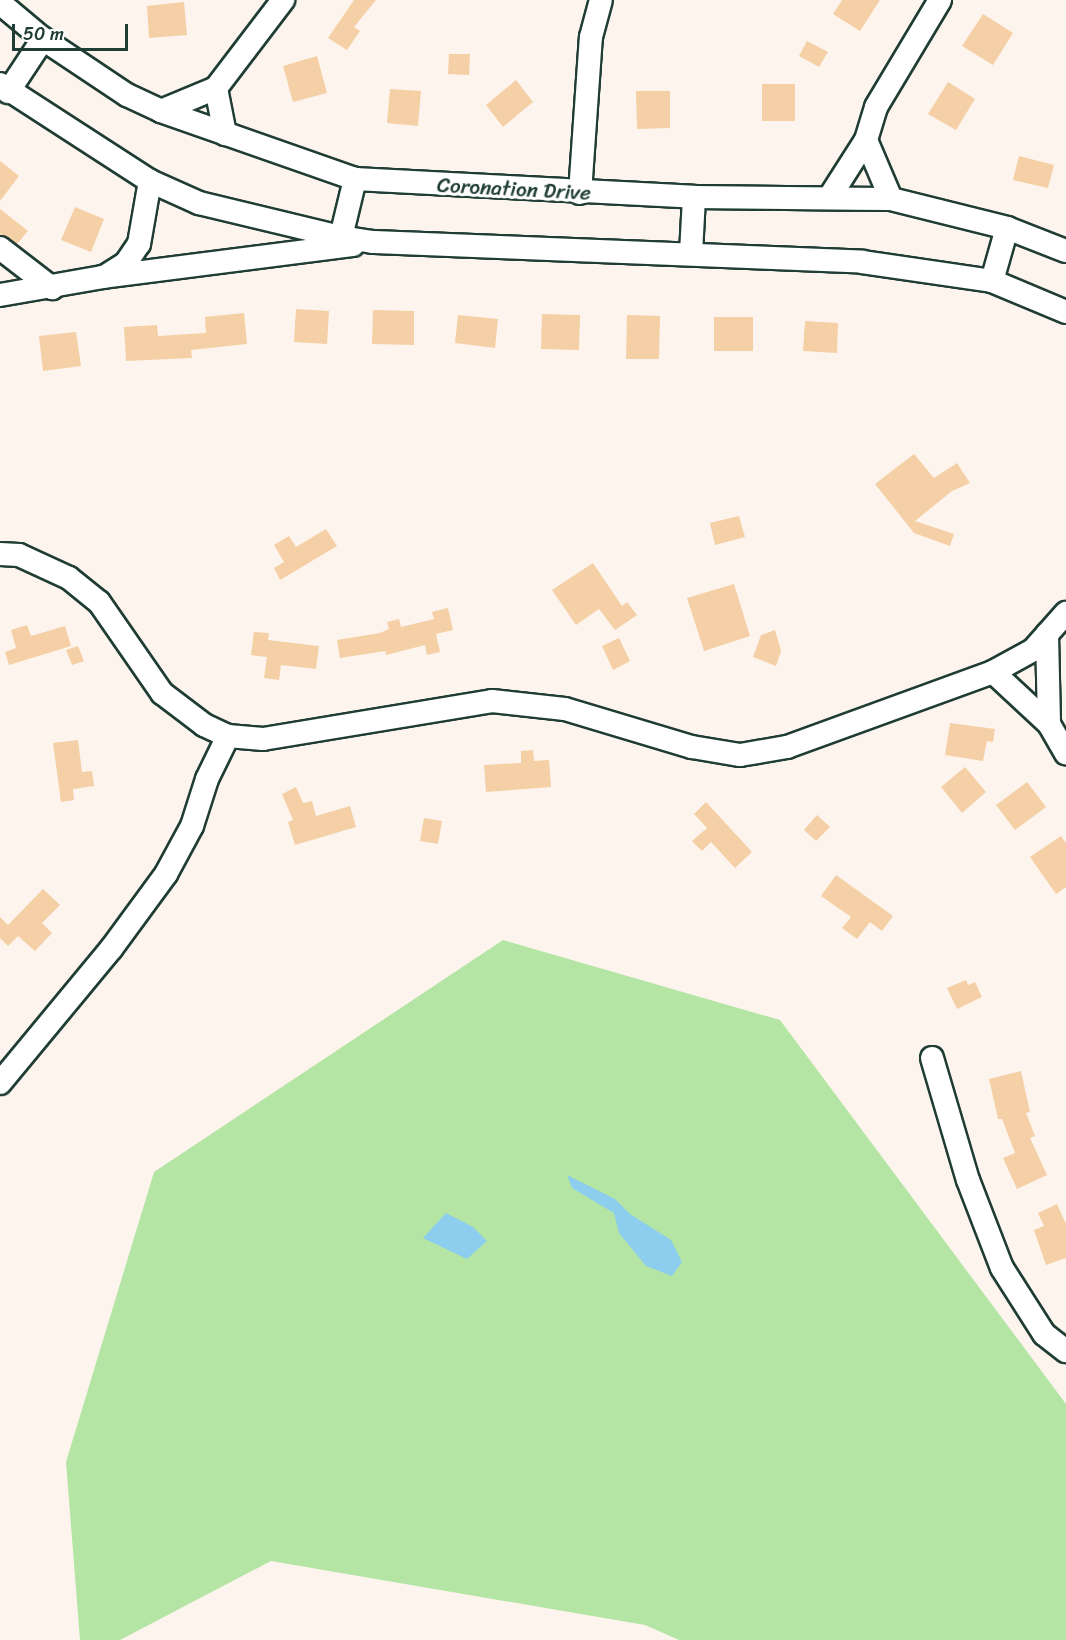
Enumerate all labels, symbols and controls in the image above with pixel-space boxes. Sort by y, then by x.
scale bar [15,12,130,50]
text: 50 m [23,18,64,50]
street label: Coronation Drive [436,172,592,206]

